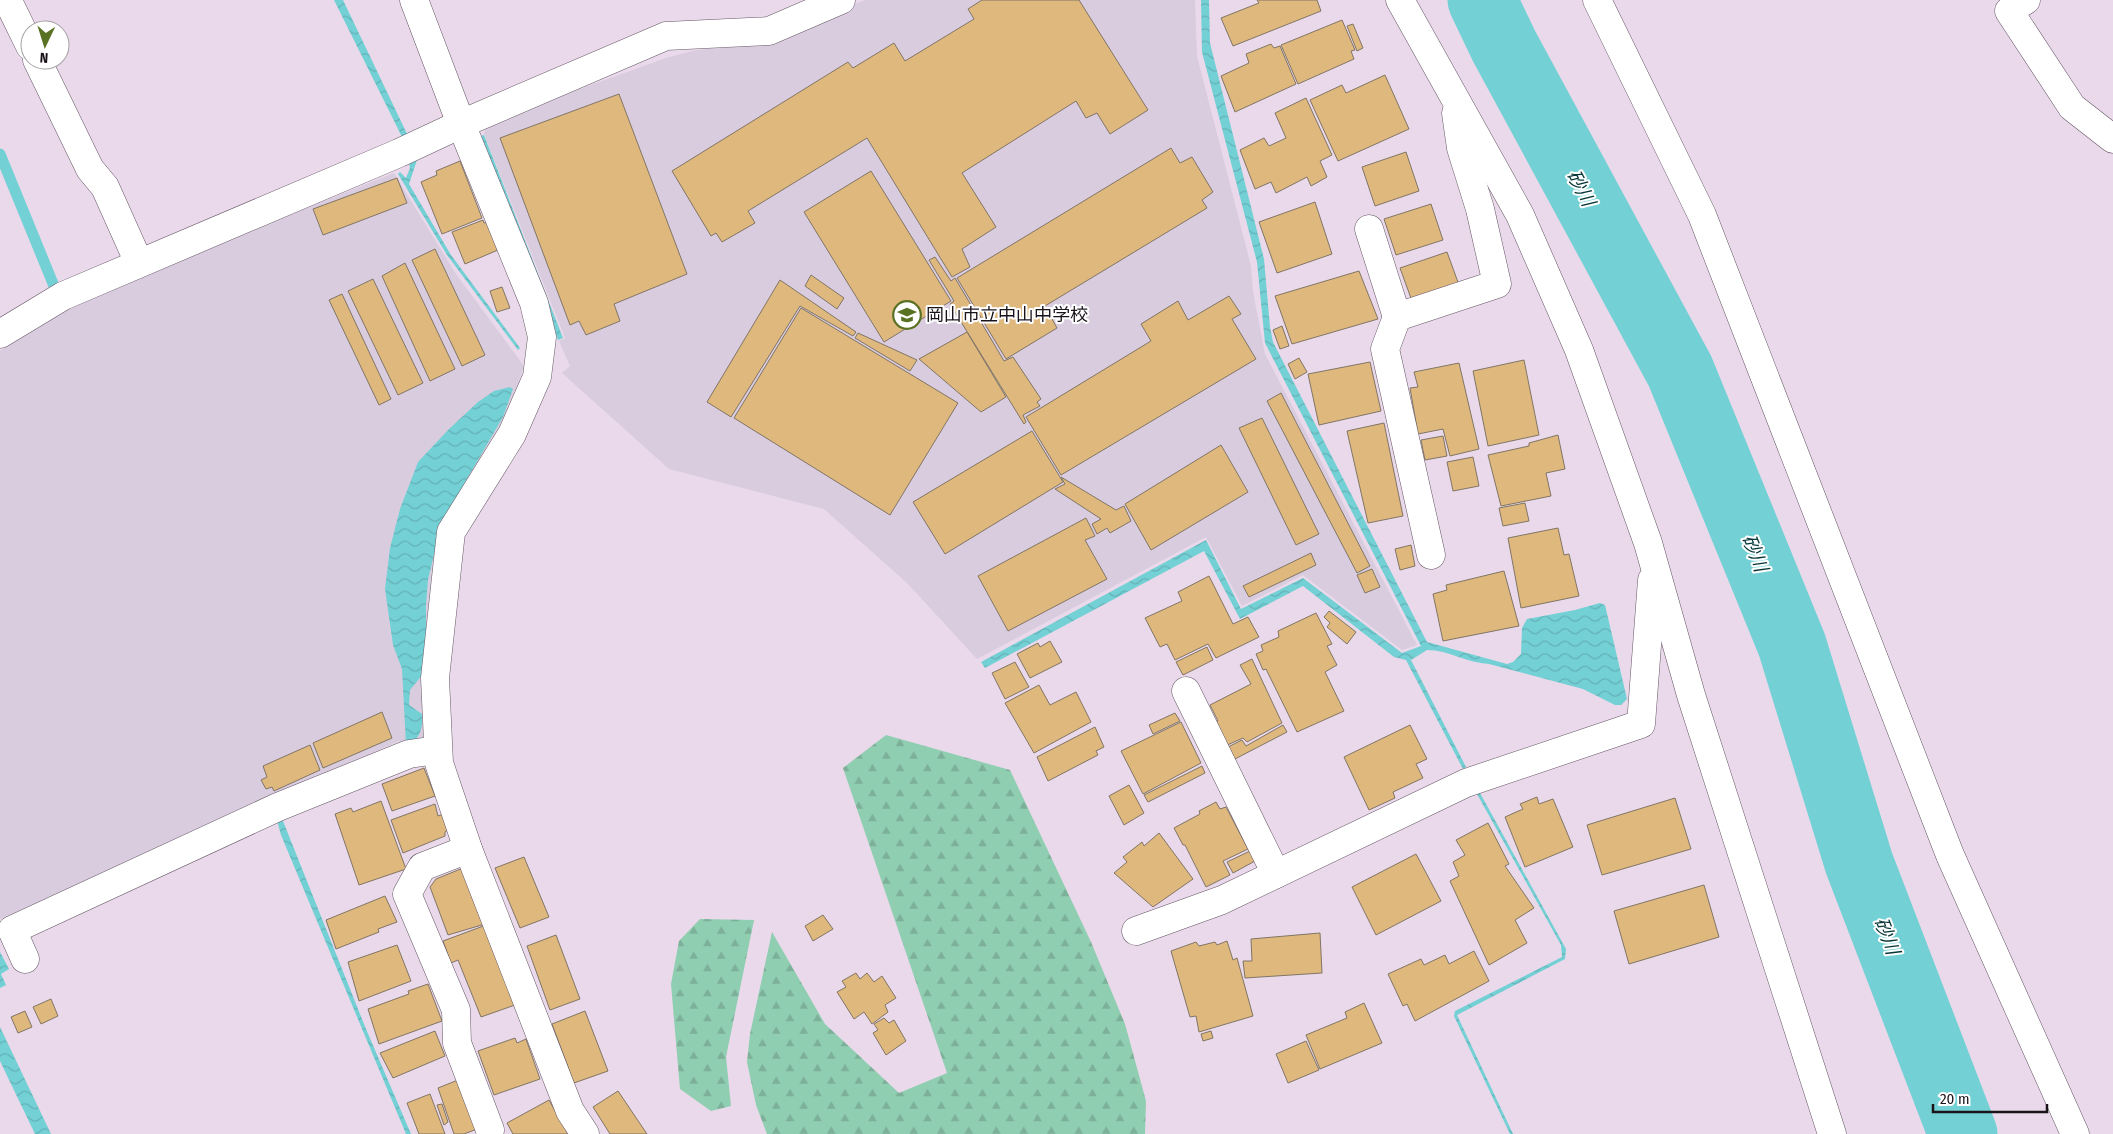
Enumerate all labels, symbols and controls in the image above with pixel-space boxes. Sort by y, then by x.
north arrow [20,20,70,70]
text: N [39,49,49,66]
water label: 砂川 [1562,166,1601,212]
school or university icon: 岡山市立中山中学校 [892,300,922,330]
place label: 岡山市立中山中学校 [926,304,1088,326]
water label: 砂川 [1737,531,1774,577]
water label: 砂川 [1869,914,1905,960]
scale bar [1933,1082,2047,1114]
text: 20 m [1940,1090,1970,1108]

